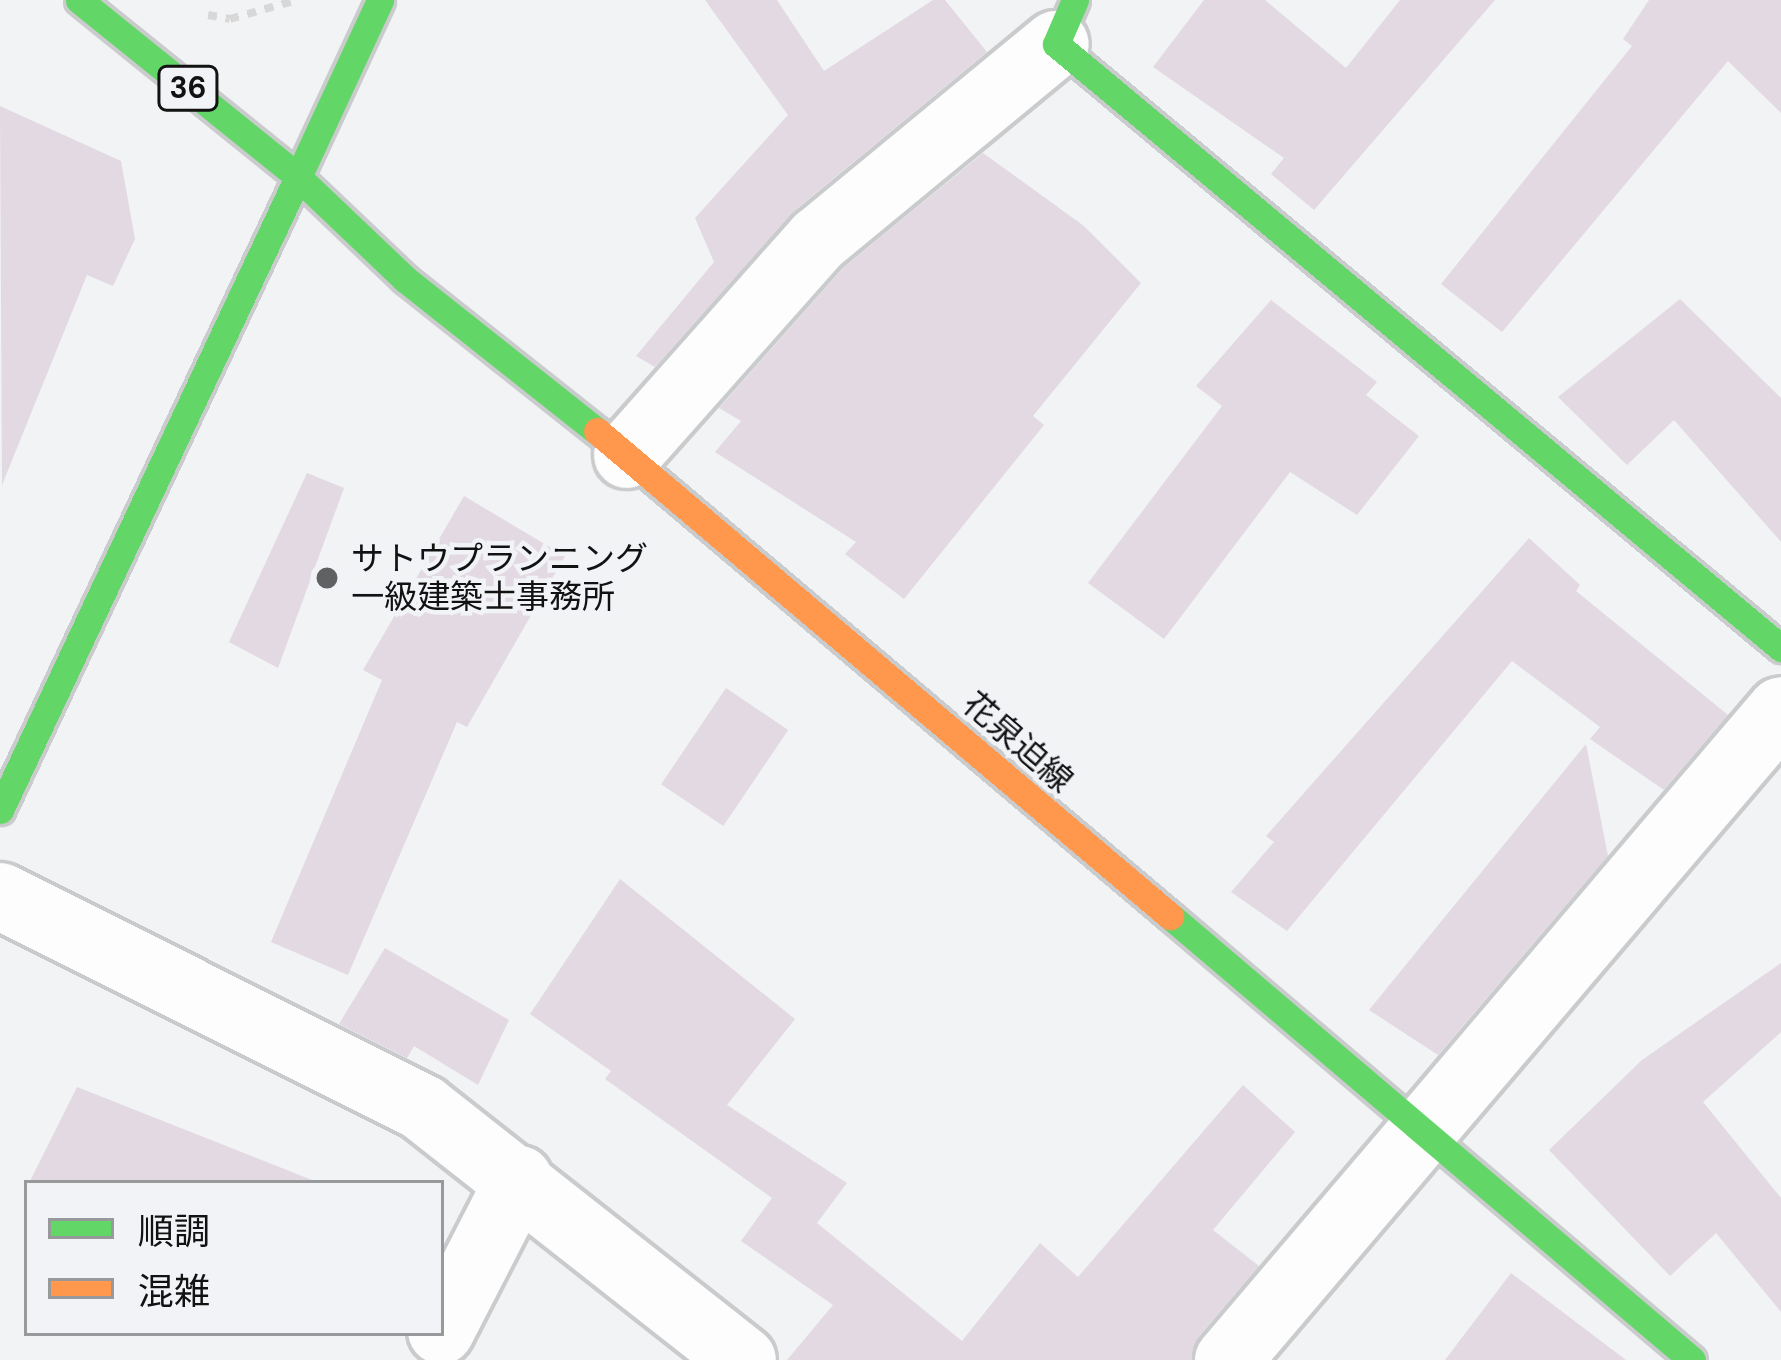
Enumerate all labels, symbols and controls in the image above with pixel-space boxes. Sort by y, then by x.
road number: 36 [155,64,221,112]
place label: サトウプランニング 一級建築士事務所 [351,539,648,617]
marker: サトウプランニング 一級建築士事務所 [314,565,340,591]
street label: 花泉迫線 [955,684,1081,800]
legend [24,1180,444,1336]
text: 順調 [138,1208,210,1255]
text: 混雑 [138,1268,210,1315]

